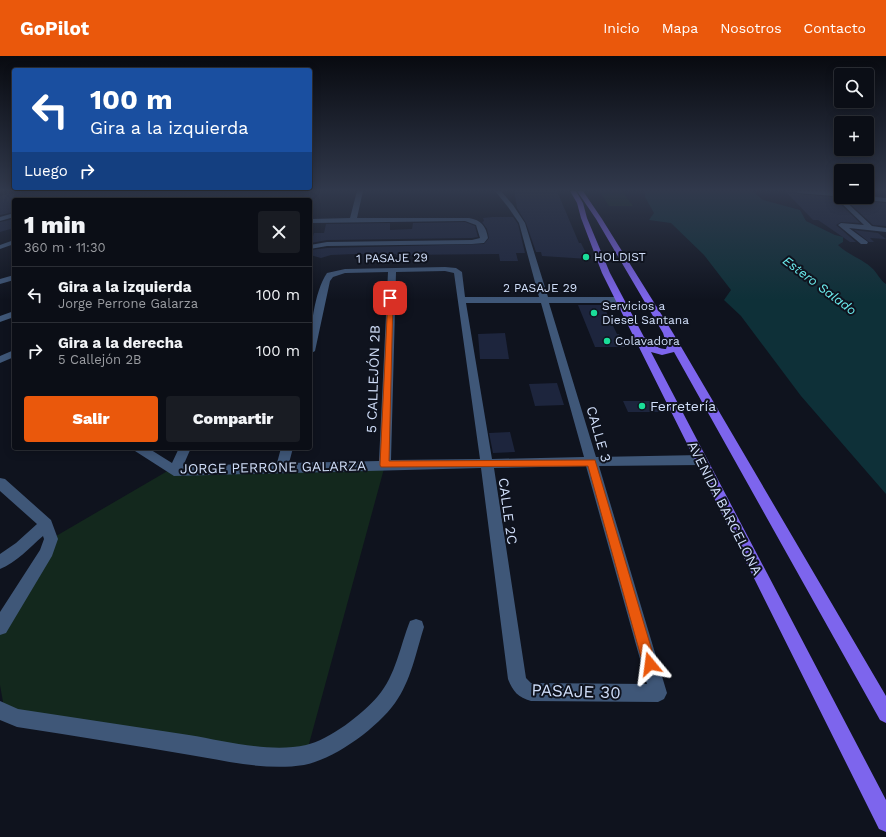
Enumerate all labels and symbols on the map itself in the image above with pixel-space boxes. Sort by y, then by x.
street label: 1 PASAJE 29 [356,250,428,266]
place label: HOLDIST [594,250,646,264]
marker: HOLDIST [581,252,591,262]
water label: Estero Salado [780,253,859,318]
pin [373,281,407,315]
street label: 2 PASAJE 29 [503,281,577,295]
place label: Servicios a Diesel Santana [602,299,689,327]
marker: Servicios a Diesel Santana [589,308,599,318]
street label: 5 CALLEJÓN 2B [363,325,383,433]
place label: Colavadora [615,334,680,348]
marker: Colavadora [602,336,612,346]
place label: Ferretería [650,398,716,414]
marker: Ferretería [637,401,647,411]
street label: CALLE 3 [583,404,615,464]
street label: AVENIDA BARCELONA [684,438,766,578]
street label: JORGE PERRONE GALARZA [180,457,366,477]
street label: CALLE 2C [495,477,521,545]
position arrow [629,643,671,685]
street label: PASAJE 30 [531,679,621,703]

